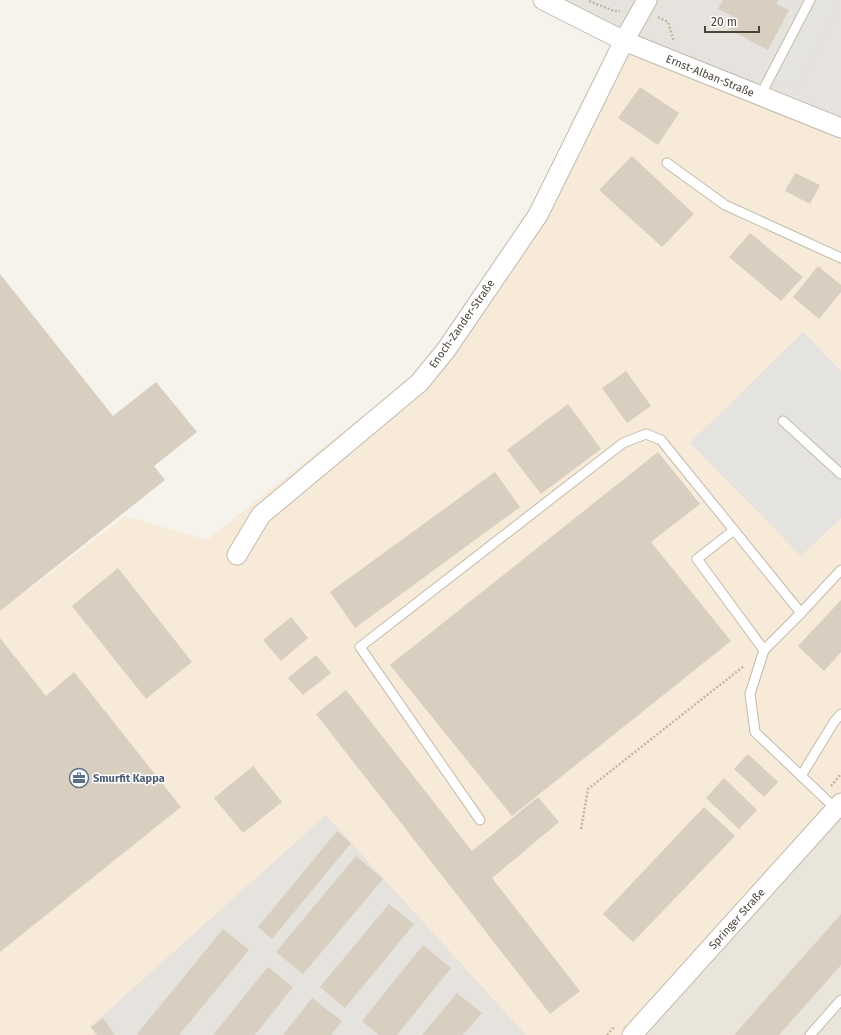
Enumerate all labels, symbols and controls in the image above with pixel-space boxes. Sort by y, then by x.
scale bar [705,8,759,34]
text: 20 m [711,15,737,29]
street label: Ernst-Alban-Straße [664,52,756,100]
street label: Enoch-Zander-Straße [426,277,498,371]
office icon: Smurfit Kappa [68,767,90,789]
place label: Smurfit Kappa [93,772,165,785]
street label: Springer Straße [706,886,768,952]

